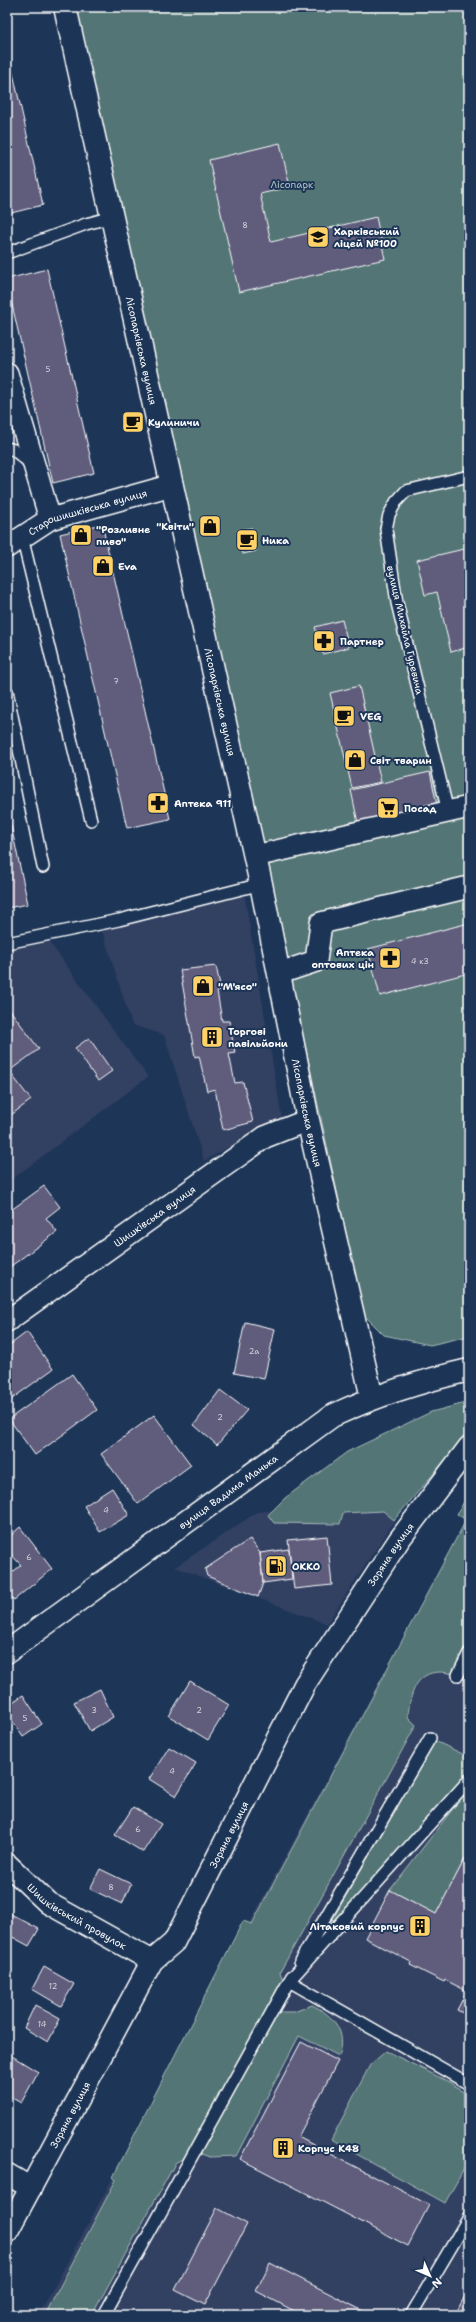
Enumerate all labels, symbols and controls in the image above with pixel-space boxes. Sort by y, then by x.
park label: Лісопарк [271,178,314,191]
house number: 8 [242,220,248,231]
school or university icon: Харківський ліцей №100 [305,224,331,250]
place label: Харківський ліцей №100 [334,225,399,250]
street label: Лісопарківська вулиця [123,295,160,406]
house number: 5 [46,364,51,375]
cafe icon: Кулиничи [120,409,146,435]
place label: Кулиничи [148,416,199,429]
street label: Старошишківська вулиця [26,486,148,538]
shop icon: "Квіти" [197,513,223,539]
place label: "Квіти" [156,520,194,533]
shop icon: "Розливне пиво" [68,522,94,548]
place label: "Розливне пиво" [96,523,150,548]
cafe icon: Ника [234,527,260,553]
place label: Ника [262,534,289,547]
shop icon: Eva [90,553,116,579]
place label: Eva [118,560,137,573]
street label: вулиця Михайла Гуревича [384,564,426,696]
pharmacy icon: Партнер [311,628,337,654]
place label: Партнер [340,635,384,648]
street label: Лісопарківська вулиця [202,646,239,757]
house number: 7 [113,676,119,687]
cafe icon: VEG [331,703,357,729]
place label: VEG [360,710,382,723]
shop icon: Світ тварин [342,747,368,773]
place label: Світ тварин [370,754,432,767]
pharmacy icon: Аптека 911 [145,790,171,816]
supermarket icon: Посад [375,795,401,821]
place label: Аптека 911 [174,797,232,810]
place label: Посад [404,802,437,815]
pharmacy icon: Аптека оптових цін [377,945,403,971]
place label: Аптека оптових цін [311,946,374,971]
house number: 4 к3 [411,956,429,967]
shop icon: "М'ясо" [190,973,216,999]
place label: "М'ясо" [218,980,257,993]
building icon: Торгові павільйони [199,1024,225,1050]
place label: Торгові павільйони [228,1025,288,1050]
street label: Лісопарківська вулиця [289,1057,325,1168]
street label: Шишківська вулиця [111,1182,198,1250]
house number: 2а [249,1346,259,1357]
house number: 2 [217,1412,223,1423]
street label: вулиця Вадима Манька [176,1451,281,1532]
house number: 4 [103,1505,109,1516]
street label: Зоряна вулиця [364,1520,416,1588]
house number: 6 [26,1552,32,1563]
fuel station icon: ОККО [263,1553,289,1579]
place label: ОККО [292,1560,320,1573]
house number: 3 [91,1705,97,1716]
house number: 2 [196,1705,202,1716]
house number: 5 [23,1713,28,1724]
house number: 4 [169,1766,175,1777]
street label: Зоряна вулиця [206,1799,251,1870]
house number: 6 [135,1824,141,1835]
street label: Шишківський провулок [25,1880,129,1952]
house number: 8 [108,1882,114,1893]
building icon: Літаковий корпус [407,1913,433,1939]
place label: Літаковий корпус [310,1920,404,1933]
house number: 12 [49,1981,58,1992]
house number: 14 [38,2019,47,2030]
street label: Зоряна вулиця [47,2079,93,2150]
building icon: Корпус К48 [270,2135,296,2161]
place label: Корпус К48 [298,2142,359,2155]
north arrow [410,2256,450,2296]
text: N [428,2274,445,2291]

